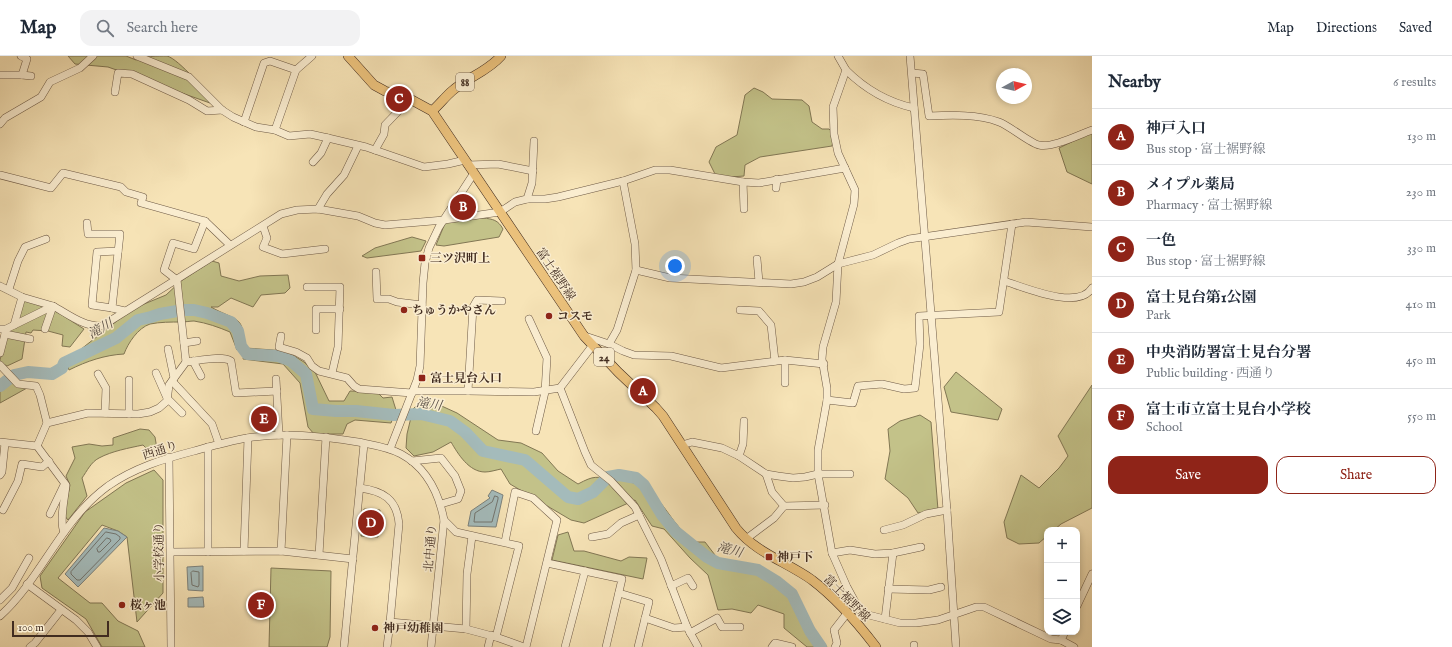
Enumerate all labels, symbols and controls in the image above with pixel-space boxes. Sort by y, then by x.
search box [80,10,360,46]
text: Map [20,16,56,40]
icon: search [94,17,116,39]
text: Search here [126,18,198,37]
text: Map [1267,19,1294,37]
text: Directions [1316,19,1377,37]
text: Saved [1399,19,1432,37]
north arrow [996,68,1032,104]
text: Nearby [1108,72,1161,93]
road number: 88 [456,73,474,91]
text: 6 results [1393,74,1436,91]
pin: C [386,84,412,114]
text: 神戸入口 [1146,119,1206,138]
text: A [1117,128,1125,145]
text: 130 m [1407,128,1436,145]
text: Bus stop · 富士裾野線 [1146,141,1265,158]
text: メイプル薬局 [1146,175,1235,194]
text: B [1117,184,1125,201]
text: 230 m [1406,184,1436,201]
pin: B [450,192,476,222]
text: Pharmacy · 富士裾野線 [1146,197,1272,214]
text: 一色 [1146,231,1176,250]
text: C [1116,240,1126,257]
text: 330 m [1407,240,1436,257]
street label: 富士裾野線 [533,245,579,303]
place label: 三ツ沢町上 [430,251,490,266]
marker: 三ツ沢町上 [417,253,427,263]
text: Bus stop · 富士裾野線 [1146,253,1265,270]
your location [665,256,685,276]
text: 富士見台第1公園 [1146,288,1257,307]
text: D [1116,296,1126,313]
text: 410 m [1406,296,1436,313]
place label: ちゅうかやさん [412,303,496,318]
marker: ちゅうかやさん [399,305,409,315]
text: Park [1146,307,1171,324]
place label: コスモ [557,309,593,324]
marker: コスモ [544,311,554,321]
water label: 滝川 [85,315,118,343]
text: 中央消防署富士見台分署 [1146,343,1311,362]
road number: 24 [594,348,614,366]
text: E [1116,352,1126,369]
text: 450 m [1406,352,1436,369]
text: Public building · 西通り [1146,365,1275,382]
place label: 富士見台入口 [430,371,502,386]
marker: 富士見台入口 [417,373,427,383]
pin: A [630,376,656,406]
water label: 滝川 [415,394,445,415]
text: 富士市立富士見台小学校 [1146,400,1311,419]
pin: E [251,404,277,434]
text: F [1117,408,1125,425]
text: 550 m [1407,408,1436,425]
text: School [1146,419,1183,436]
street label: 西通り [141,438,180,463]
button: Save [1108,456,1268,494]
button: Share [1276,456,1436,494]
pin: D [358,508,384,538]
street label: 小学校通り [151,522,168,582]
street label: 北中通り [421,523,440,573]
map controls [1044,527,1080,635]
button: + [1044,527,1080,563]
water label: 滝川 [715,539,746,563]
place label: 神戸下 [777,550,813,565]
marker: 神戸下 [764,552,774,562]
button: − [1044,563,1080,599]
street label: 富士裾野線 [820,572,873,625]
pin: F [248,590,274,620]
place label: 桜ヶ池 [130,598,166,613]
button: layers [1044,599,1080,635]
marker: 桜ヶ池 [117,600,127,610]
scale bar [12,619,109,638]
text: 100 m [18,621,44,635]
place label: 神戸幼稚園 [383,621,443,636]
marker: 神戸幼稚園 [370,623,380,633]

